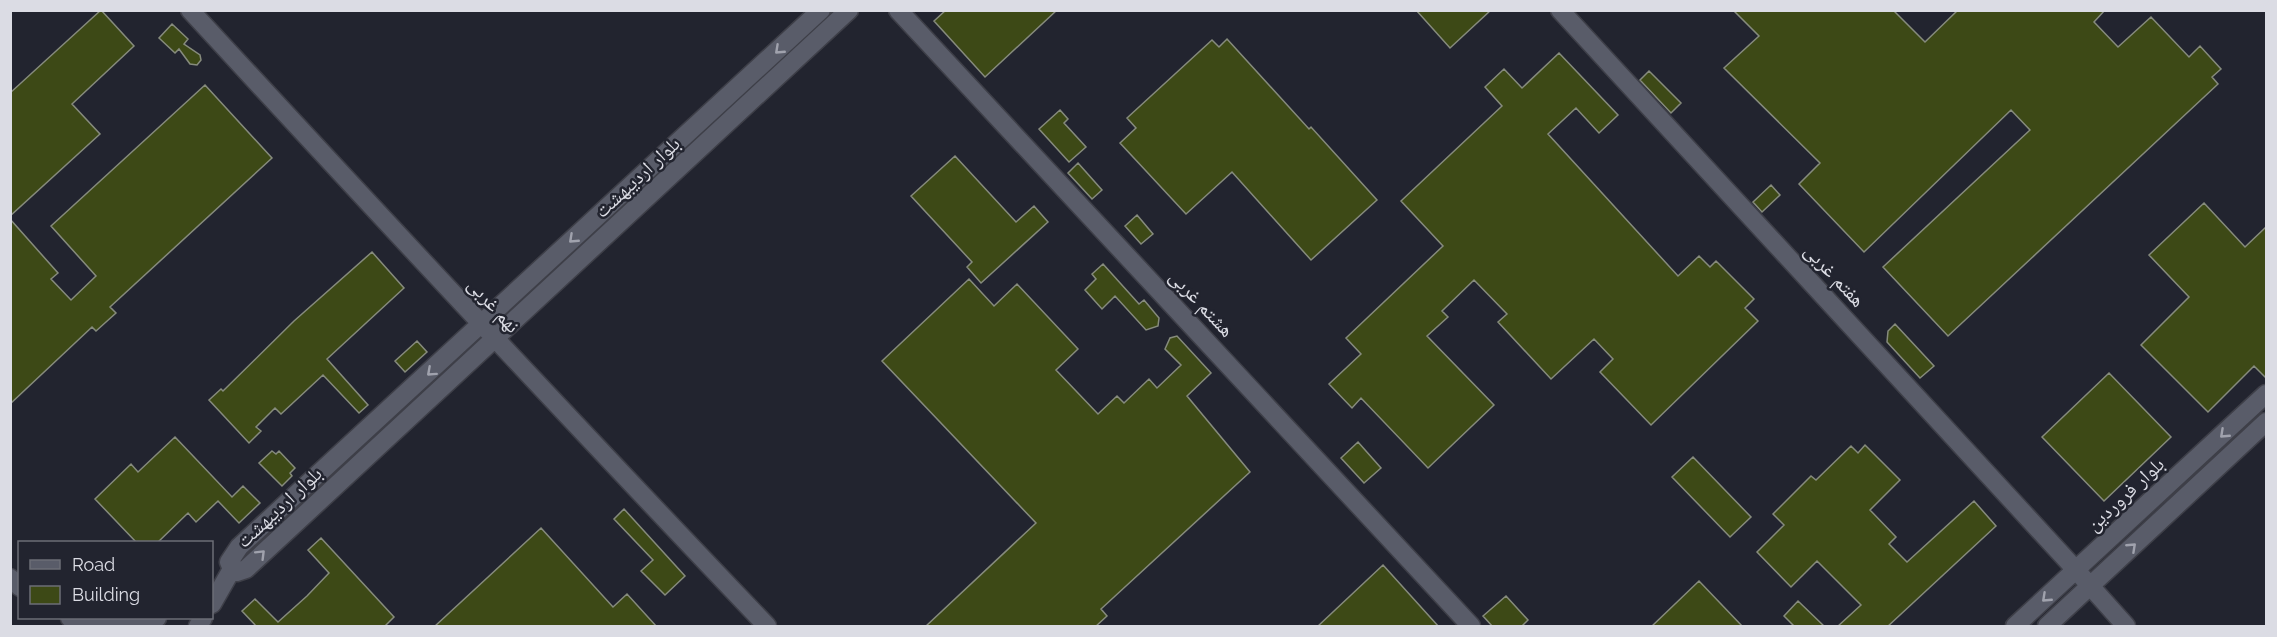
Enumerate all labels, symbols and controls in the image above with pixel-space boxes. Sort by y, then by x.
one-way arrow [775,43,786,54]
street label: بلوار اردیبهشت [589,131,685,223]
one-way arrow [570,232,581,243]
street label: هفتم غربی [1798,238,1870,313]
street label: هشتم غربی [1163,264,1239,343]
street label: نهم غربی [461,272,525,339]
one-way arrow [427,365,437,376]
one-way arrow [2220,426,2231,437]
street label: بلوار فروردین [2081,452,2169,536]
street label: بلوار اردیبهشت [231,461,327,553]
legend [18,541,213,619]
one-way arrow [2126,543,2136,554]
one-way arrow [253,550,264,561]
text: Road [72,554,115,575]
text: Building [72,584,140,605]
one-way arrow [2042,591,2052,602]

